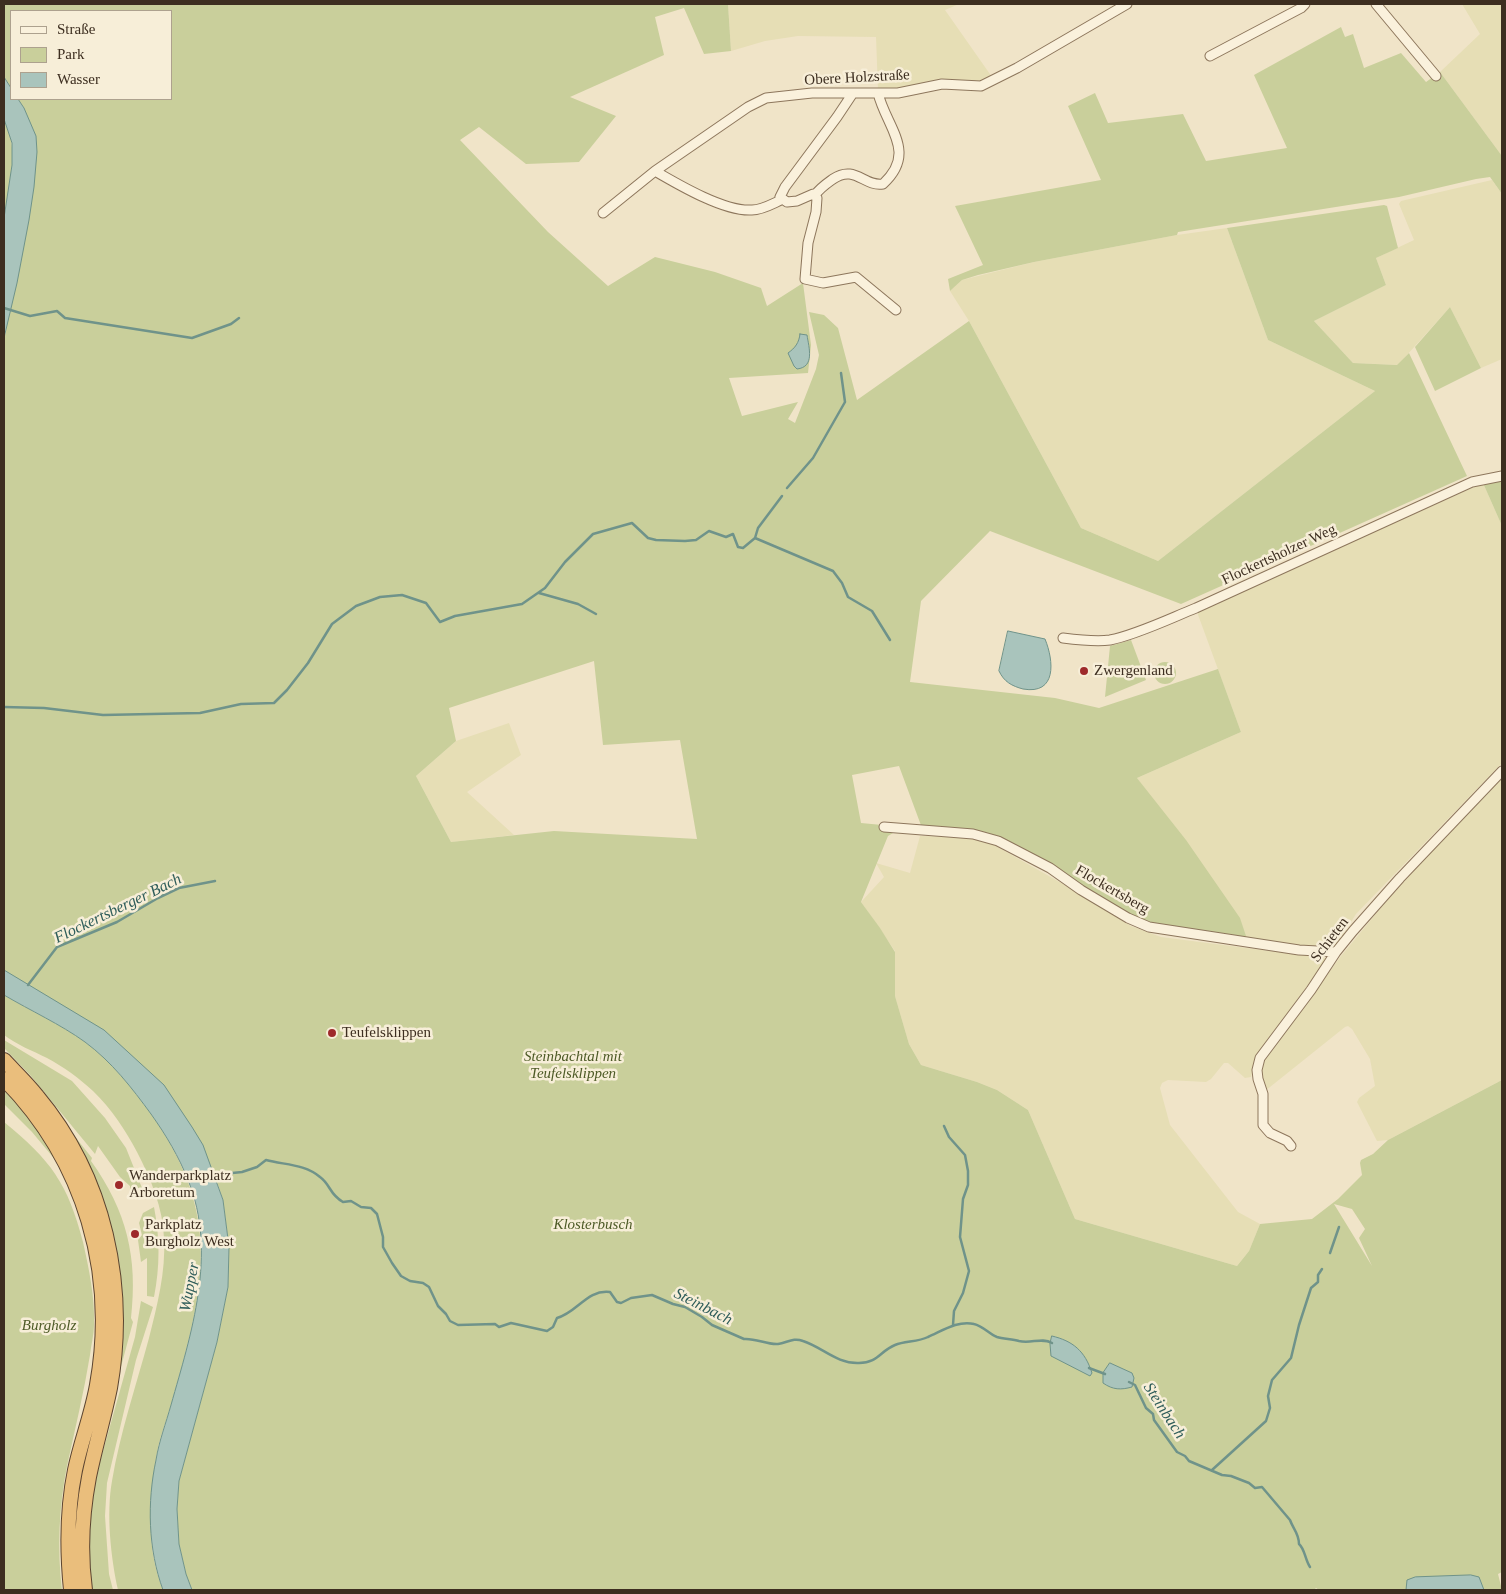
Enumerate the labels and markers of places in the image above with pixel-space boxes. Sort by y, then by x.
place label: Zwergenland [1094,662,1173,680]
marker: Zwergenland [1078,665,1090,677]
place label: Teufelsklippen [342,1024,431,1042]
marker: Teufelsklippen [326,1027,338,1039]
place label: Wanderparkplatz Arboretum [129,1167,231,1202]
marker: Wanderparkplatz Arboretum [113,1179,125,1191]
place label: Parkplatz Burgholz West [145,1216,234,1251]
marker: Parkplatz Burgholz West [129,1228,141,1240]

